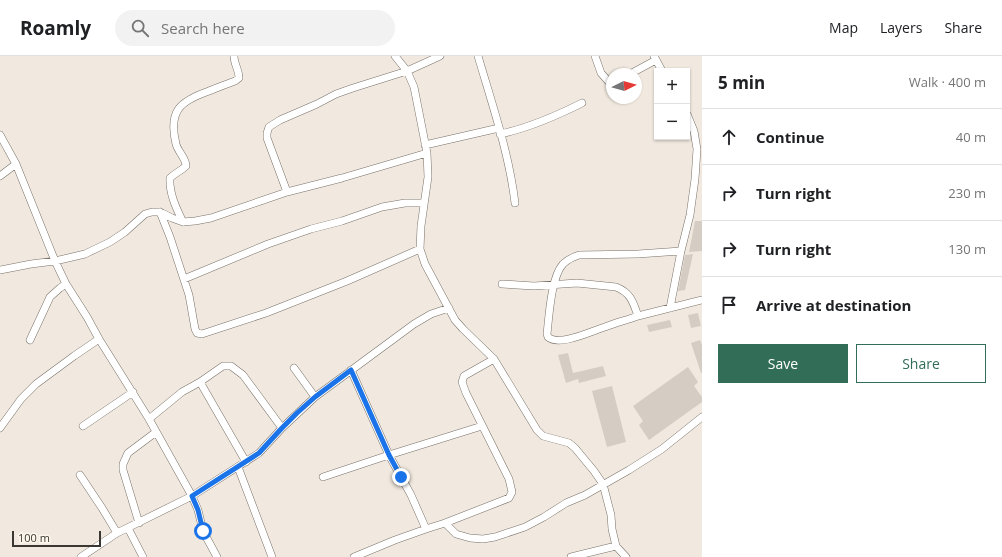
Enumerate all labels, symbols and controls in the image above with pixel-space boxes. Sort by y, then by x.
search box [115,10,395,46]
text: Roamly [20,15,91,41]
icon: search [129,17,151,39]
text: Search here [161,18,245,38]
text: Map [829,18,858,37]
text: Layers [880,18,922,37]
text: Share [944,18,982,37]
north arrow [606,68,642,104]
map controls [654,68,690,140]
button: + [654,68,690,104]
text: 5 min [718,71,765,94]
text: Walk · 400 m [909,73,986,91]
button: − [654,104,690,140]
icon: ahead [718,126,740,148]
text: Continue [756,127,824,147]
text: 40 m [956,128,986,146]
icon: right [718,182,740,204]
text: Turn right [756,183,831,203]
text: 230 m [948,184,986,202]
icon: right [718,238,740,260]
text: Turn right [756,239,831,259]
text: 130 m [948,240,986,258]
icon: arrive [718,294,740,316]
text: Arrive at destination [756,295,911,315]
button: Save [718,344,848,383]
button: Share [856,344,986,383]
route end [392,468,410,486]
route start [194,522,212,540]
scale bar [12,529,101,548]
text: 100 m [18,530,50,545]

